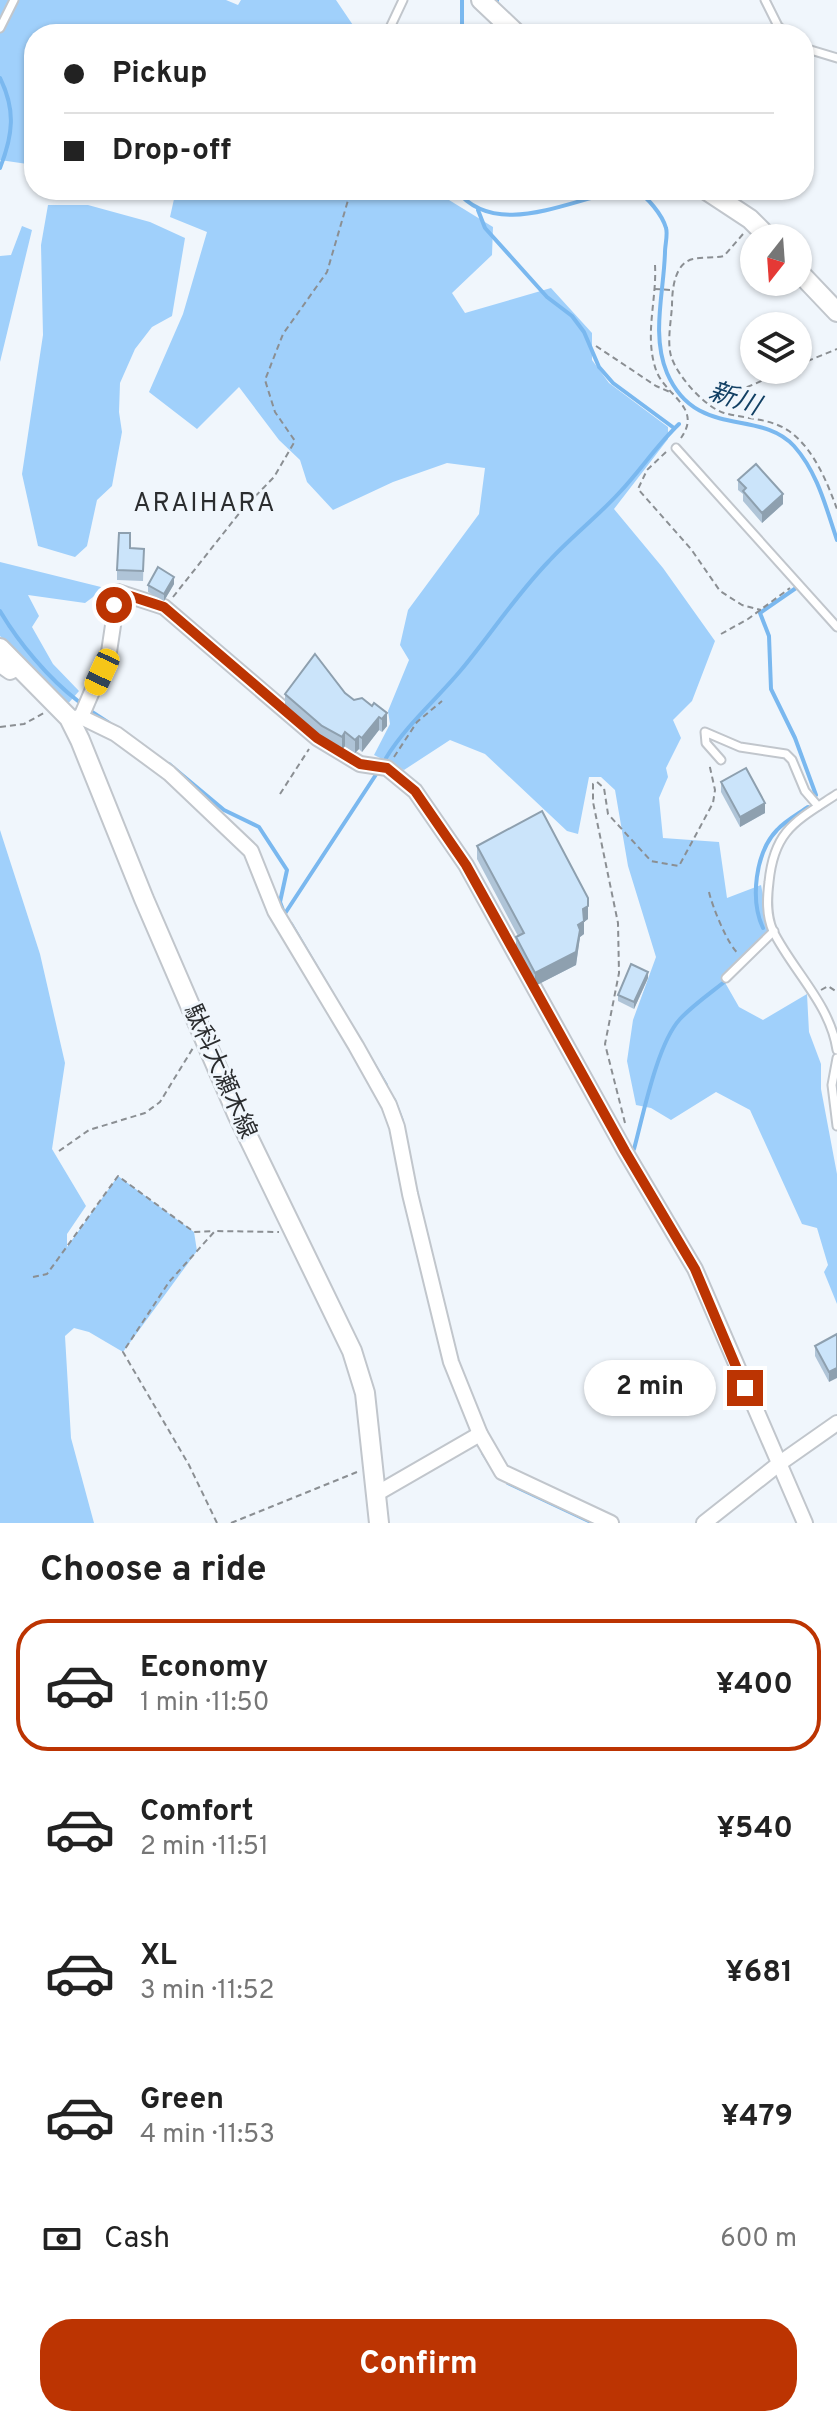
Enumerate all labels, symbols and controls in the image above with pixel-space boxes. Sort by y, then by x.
text: Pickup [112,56,207,93]
text: Drop-off [112,133,231,170]
north arrow [740,224,812,296]
map controls [740,224,812,384]
button: layers [740,312,812,384]
water label: 新川 [704,376,767,425]
district label: ARAIHARA [133,488,277,521]
route start [96,587,132,623]
car [81,645,123,699]
street label: 駄科大瀬木線 [176,1000,262,1144]
callout: 2 min [585,1360,717,1416]
route end [727,1370,763,1406]
text: 2 min [616,1371,684,1404]
text: Choose a ride [40,1548,266,1594]
icon: car [44,1649,116,1721]
text: Economy [140,1650,268,1687]
text: ¥400 [716,1667,793,1704]
text: 1 min · 11:50 [140,1687,269,1720]
icon: car [44,1793,116,1865]
text: Comfort [140,1794,253,1831]
text: ¥540 [717,1811,793,1848]
text: 2 min · 11:51 [140,1831,269,1864]
icon: car [44,1937,116,2009]
text: XL [140,1938,177,1975]
text: ¥681 [726,1955,793,1992]
text: 3 min · 11:52 [140,1975,274,2008]
icon: car [44,2081,116,2153]
text: Green [140,2082,224,2119]
text: ¥479 [721,2099,793,2136]
text: 4 min · 11:53 [140,2119,275,2152]
icon: cash [40,2217,84,2261]
text: Cash [104,2221,170,2258]
text: 600 m [720,2223,797,2256]
button: Confirm [40,2319,797,2411]

